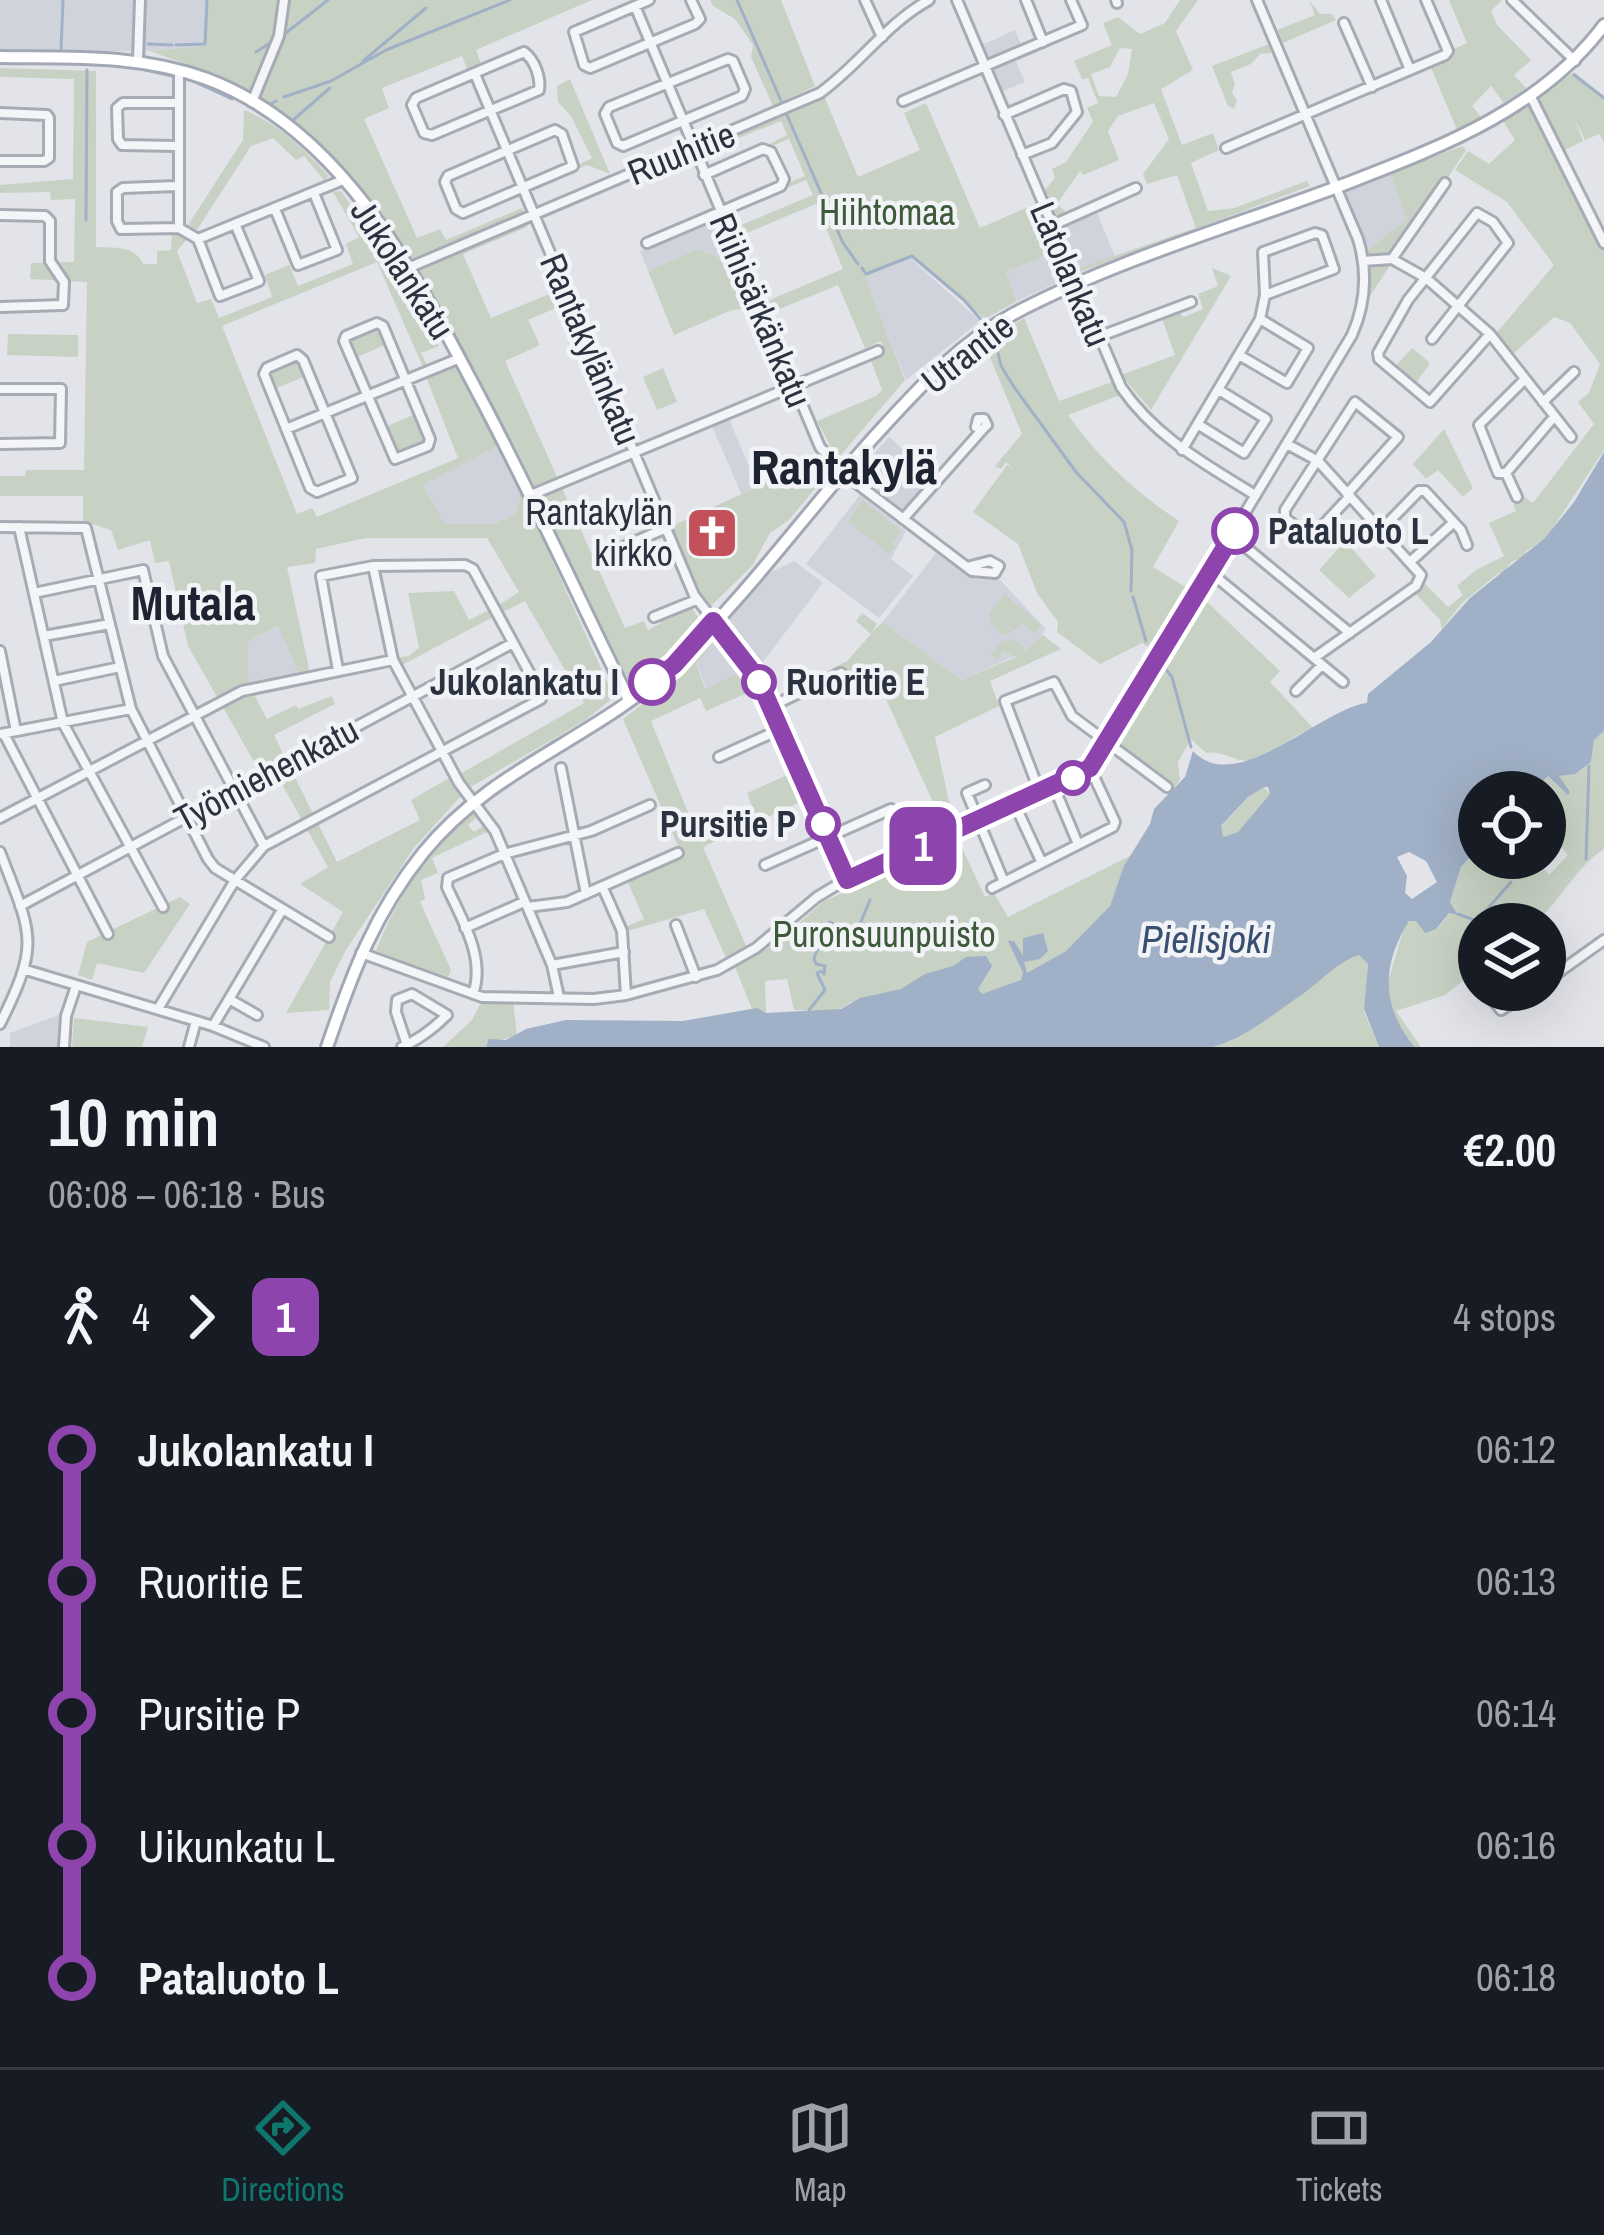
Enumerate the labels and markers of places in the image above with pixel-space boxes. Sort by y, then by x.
place label: Rantakylän kirkko [525,488,673,577]
church icon: Rantakylän kirkko [684,505,740,561]
place label: Pataluoto L [1268,507,1429,555]
marker: Pataluoto L [1213,509,1257,553]
place label: Jukolankatu I [430,658,619,706]
place label: Ruoritie E [786,658,925,706]
marker: Jukolankatu I [630,660,674,704]
marker: Ruoritie E [743,666,775,698]
unlabelled marker [1057,762,1089,794]
place label: Pursitie P [660,800,796,848]
marker: Pursitie P [807,808,839,840]

